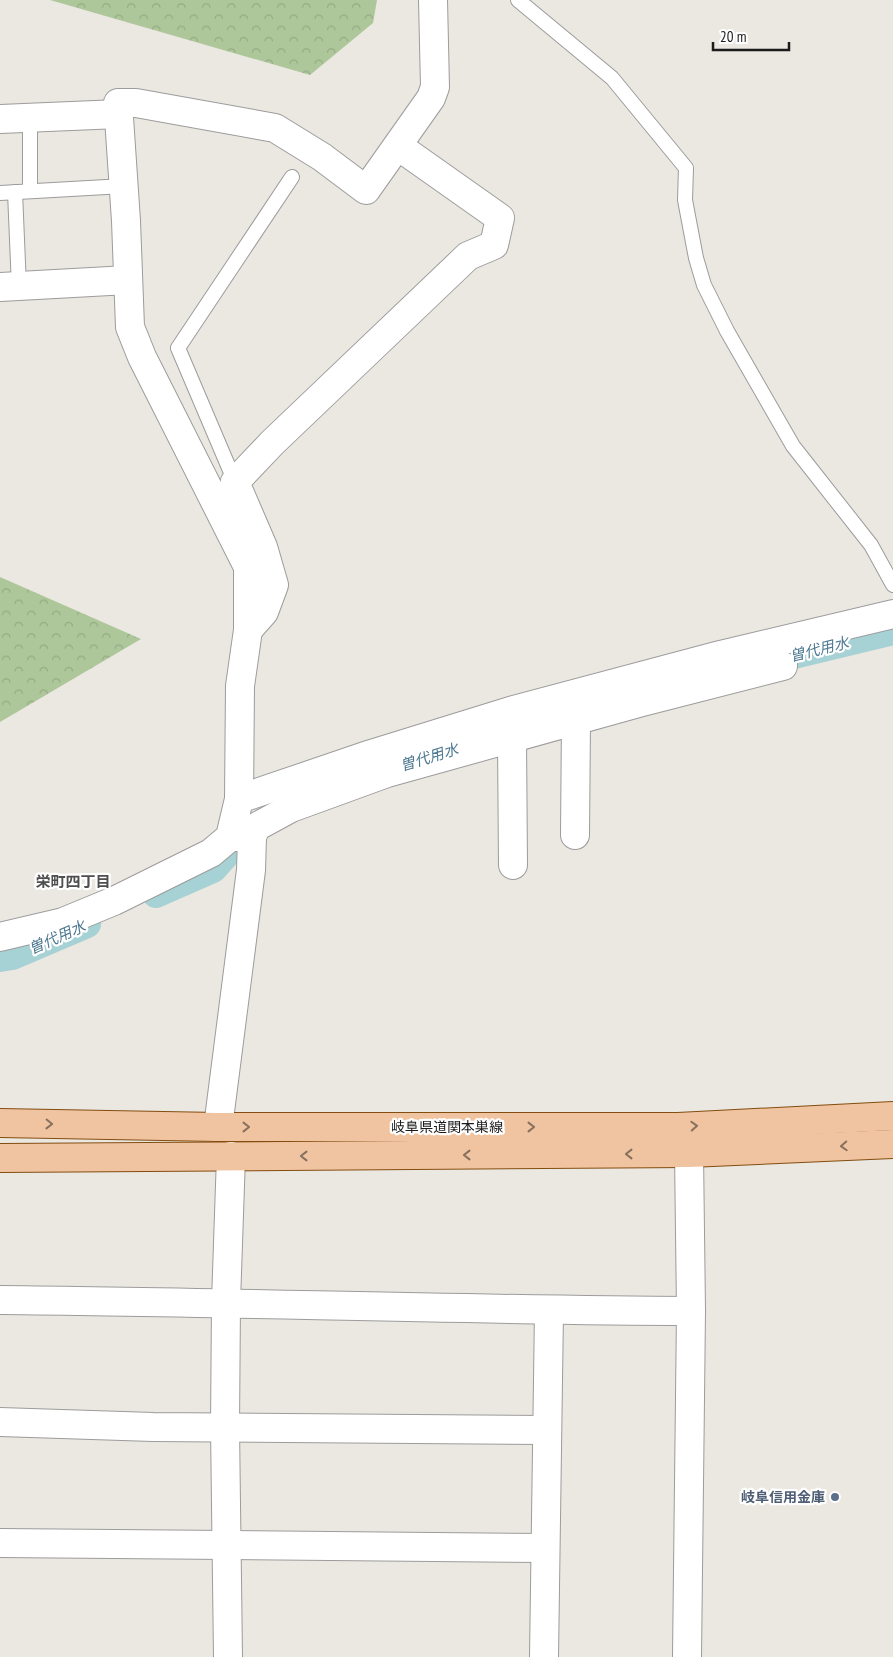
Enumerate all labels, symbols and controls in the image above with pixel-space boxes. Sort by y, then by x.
scale bar [713,20,789,52]
text: 20 m [720,27,746,46]
water label: 曽代用水 [788,632,852,665]
water label: 曽代用水 [398,739,462,775]
district label: 栄町四丁目 [35,872,111,891]
water label: 曽代用水 [26,915,90,958]
street label: 岐阜県道関本巣線 [391,1118,503,1136]
one-way arrow [45,1119,53,1129]
one-way arrow [690,1120,698,1131]
one-way arrow [242,1122,250,1132]
one-way arrow [528,1122,535,1132]
one-way arrow [840,1141,848,1152]
one-way arrow [625,1149,633,1159]
one-way arrow [463,1150,470,1160]
one-way arrow [300,1151,308,1161]
place label: 岐阜信用金庫 [741,1488,825,1506]
marker: 岐阜信用金庫 [829,1491,841,1503]

